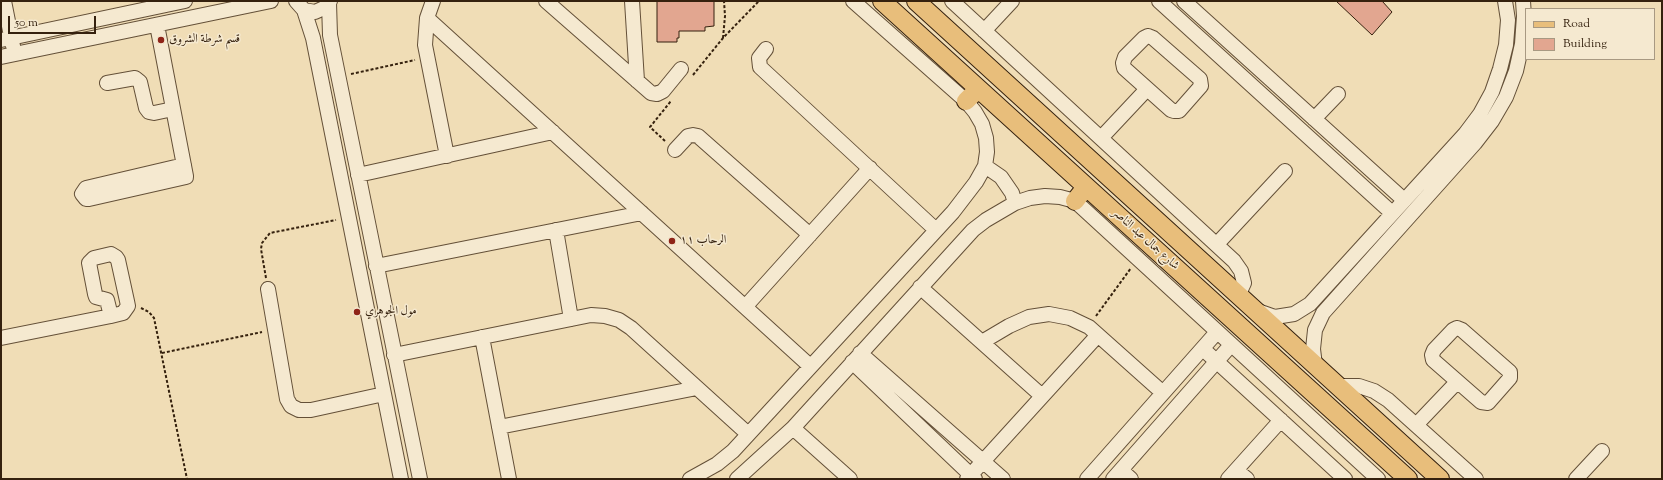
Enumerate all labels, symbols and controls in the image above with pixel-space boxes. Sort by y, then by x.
scale bar [10,8,98,34]
legend [1525,8,1655,60]
text: 50 m [15,14,38,32]
text: Road [1563,15,1590,33]
place label: قسم شرطة الشروق [169,33,240,47]
marker: قسم شرطة الشروق [156,35,166,45]
text: Building [1563,35,1607,53]
street label: شارع جمال عبد الناصر [1109,206,1181,274]
place label: الرحاب ١١ [680,234,726,248]
marker: الرحاب ١١ [667,236,677,246]
place label: مول الجوهري [365,305,417,319]
marker: مول الجوهري [352,307,362,317]

